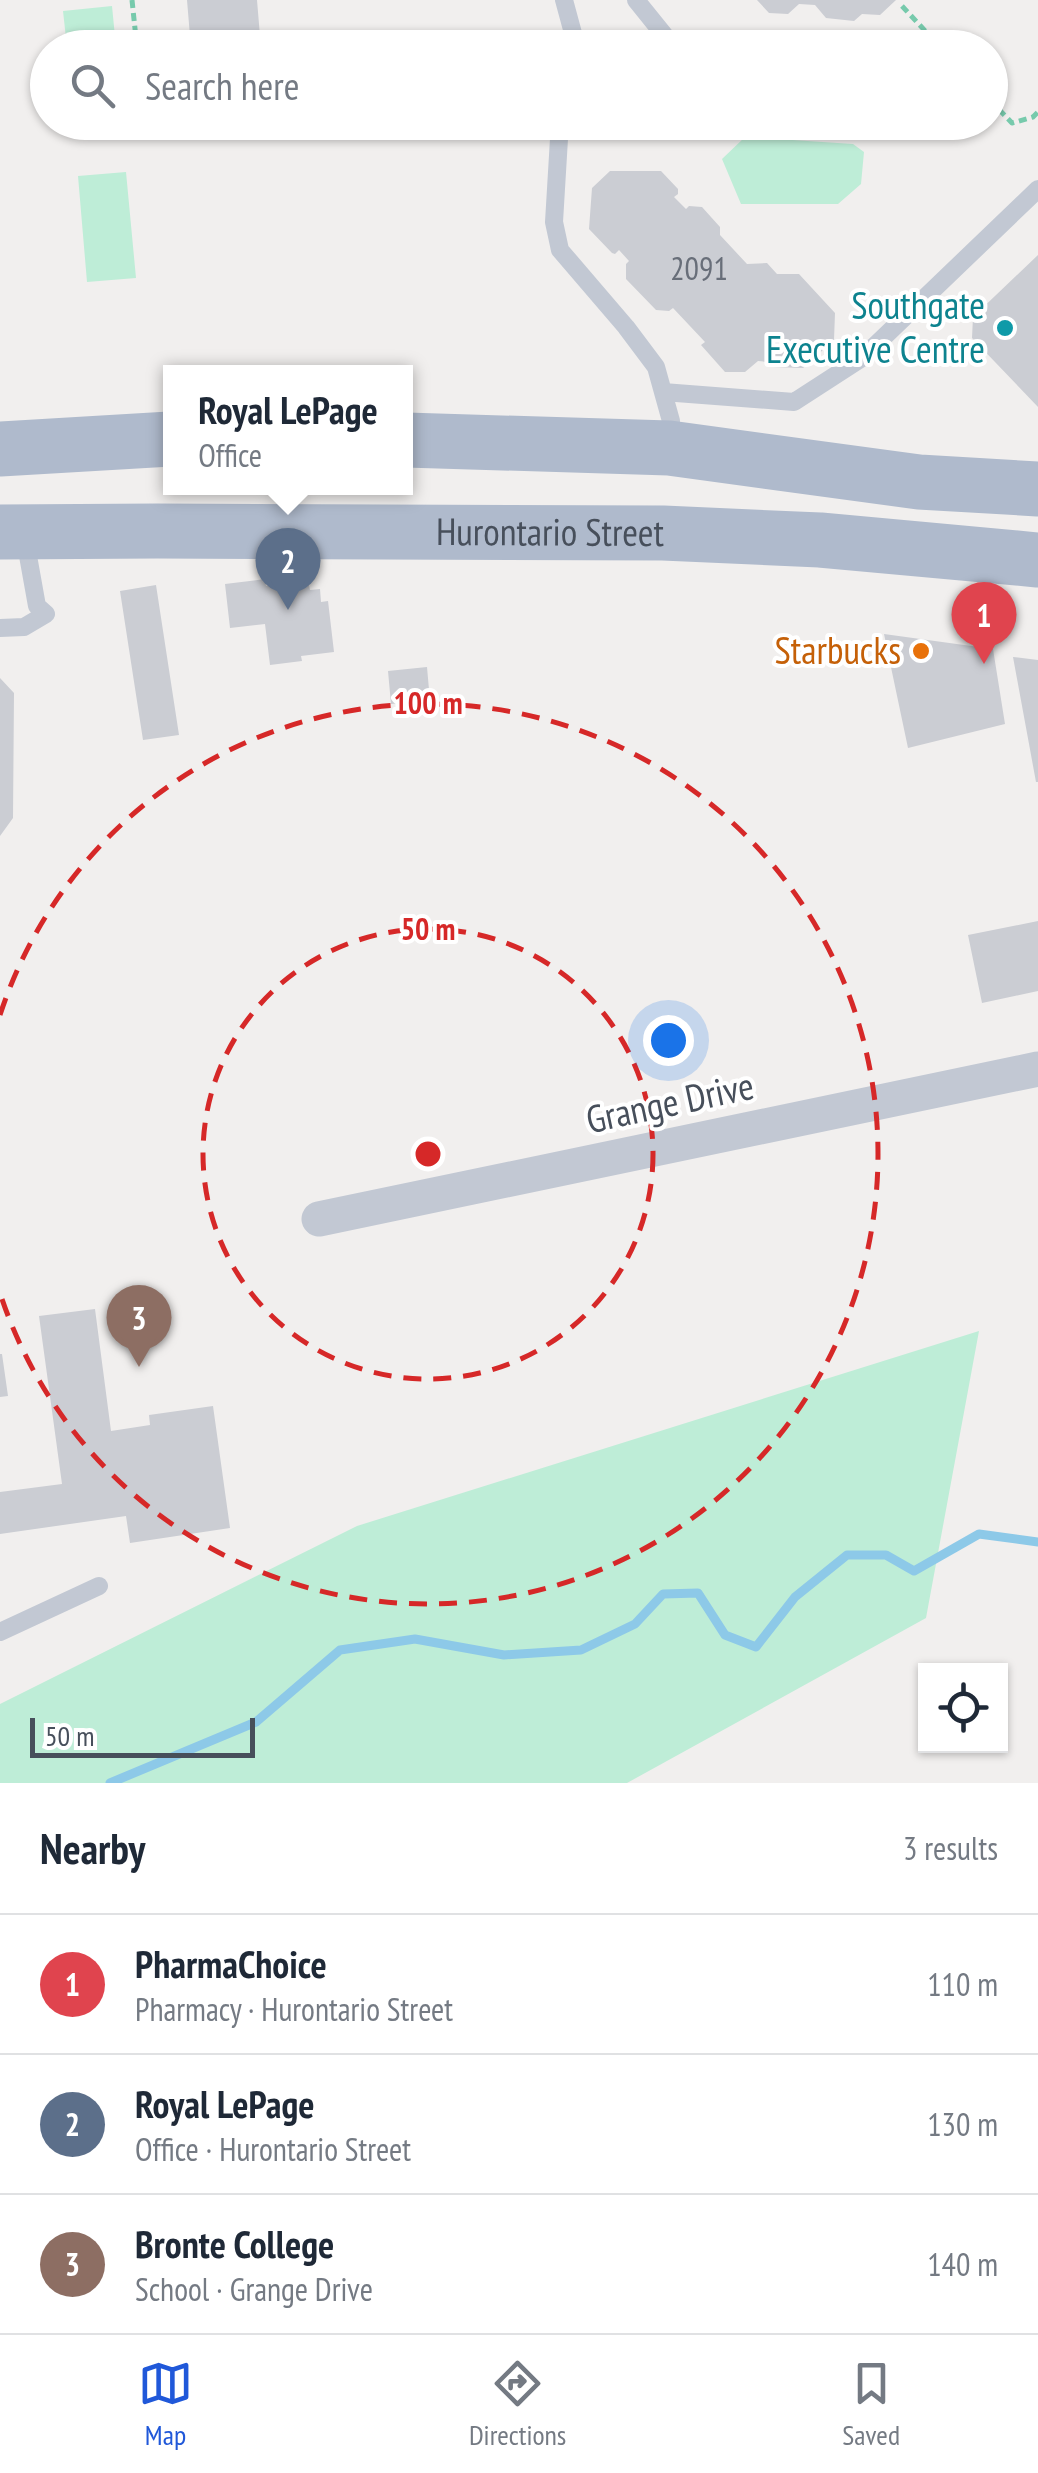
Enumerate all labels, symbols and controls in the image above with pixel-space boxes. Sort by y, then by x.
search box [30,30,1008,140]
icon: search [65,58,120,113]
text: Search here [145,61,299,110]
house number: 2091 [670,247,728,289]
place label: Southgate Executive Centre [766,280,985,373]
marker: Southgate Executive Centre [994,317,1016,339]
popup [163,365,413,495]
text: Royal LePage [198,385,378,434]
text: Office [198,434,262,476]
street label: Hurontario Street [436,506,665,556]
pin: 2 [256,528,320,610]
pin: 1 [952,582,1016,664]
place label: Starbucks [775,625,901,674]
marker: Starbucks [910,640,932,662]
text: 100 m [393,683,463,722]
text: 50 m [401,909,455,948]
your location [643,1015,694,1066]
street label: Grange Drive [581,1060,758,1143]
centre of rings [410,1136,446,1172]
pin: 3 [106,1284,172,1367]
map controls [918,1663,1008,1753]
button: locate [918,1663,1008,1753]
scale bar [30,1713,255,1758]
text: 50 m [45,1717,94,1754]
text: Nearby [40,1821,145,1876]
text: 3 results [903,1827,998,1869]
text: PharmaChoice [135,1939,327,1988]
text: 1 [65,1963,80,2005]
text: 110 m [927,1963,998,2005]
text: Pharmacy · Hurontario Street [135,1988,453,2030]
text: Royal LePage [135,2079,314,2128]
text: 2 [65,2103,80,2145]
text: 130 m [927,2103,998,2145]
text: Office · Hurontario Street [135,2128,411,2170]
text: Bronte College [135,2219,334,2268]
text: 3 [65,2243,80,2285]
text: 140 m [927,2243,998,2285]
text: School · Grange Drive [135,2268,373,2310]
tab: Map [138,2356,193,2453]
tab: Directions [469,2356,566,2453]
tab: Saved [842,2356,900,2453]

